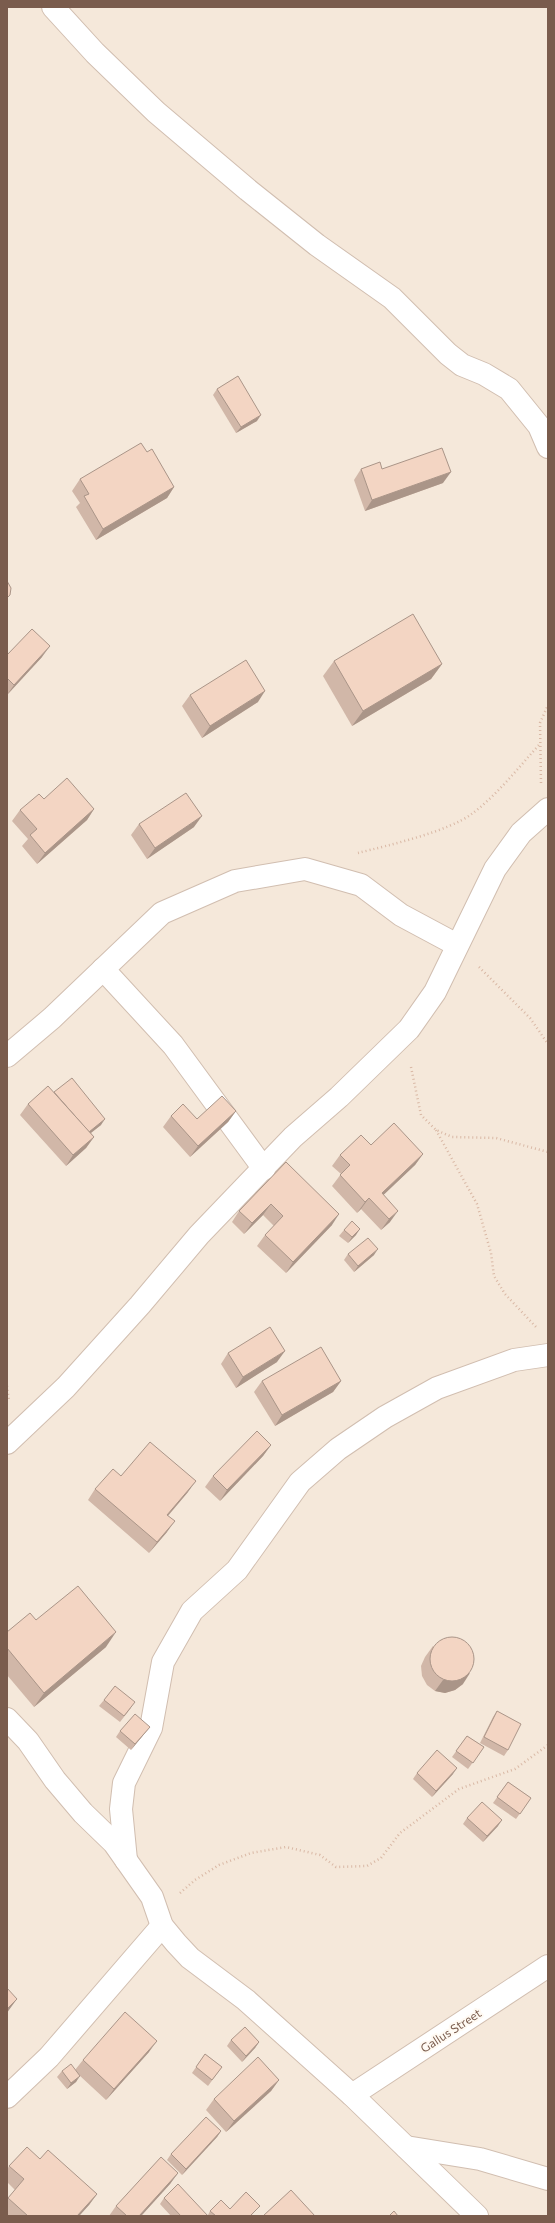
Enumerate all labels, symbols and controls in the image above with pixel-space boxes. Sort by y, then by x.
street label: Gallus Street [417,2005,483,2055]

